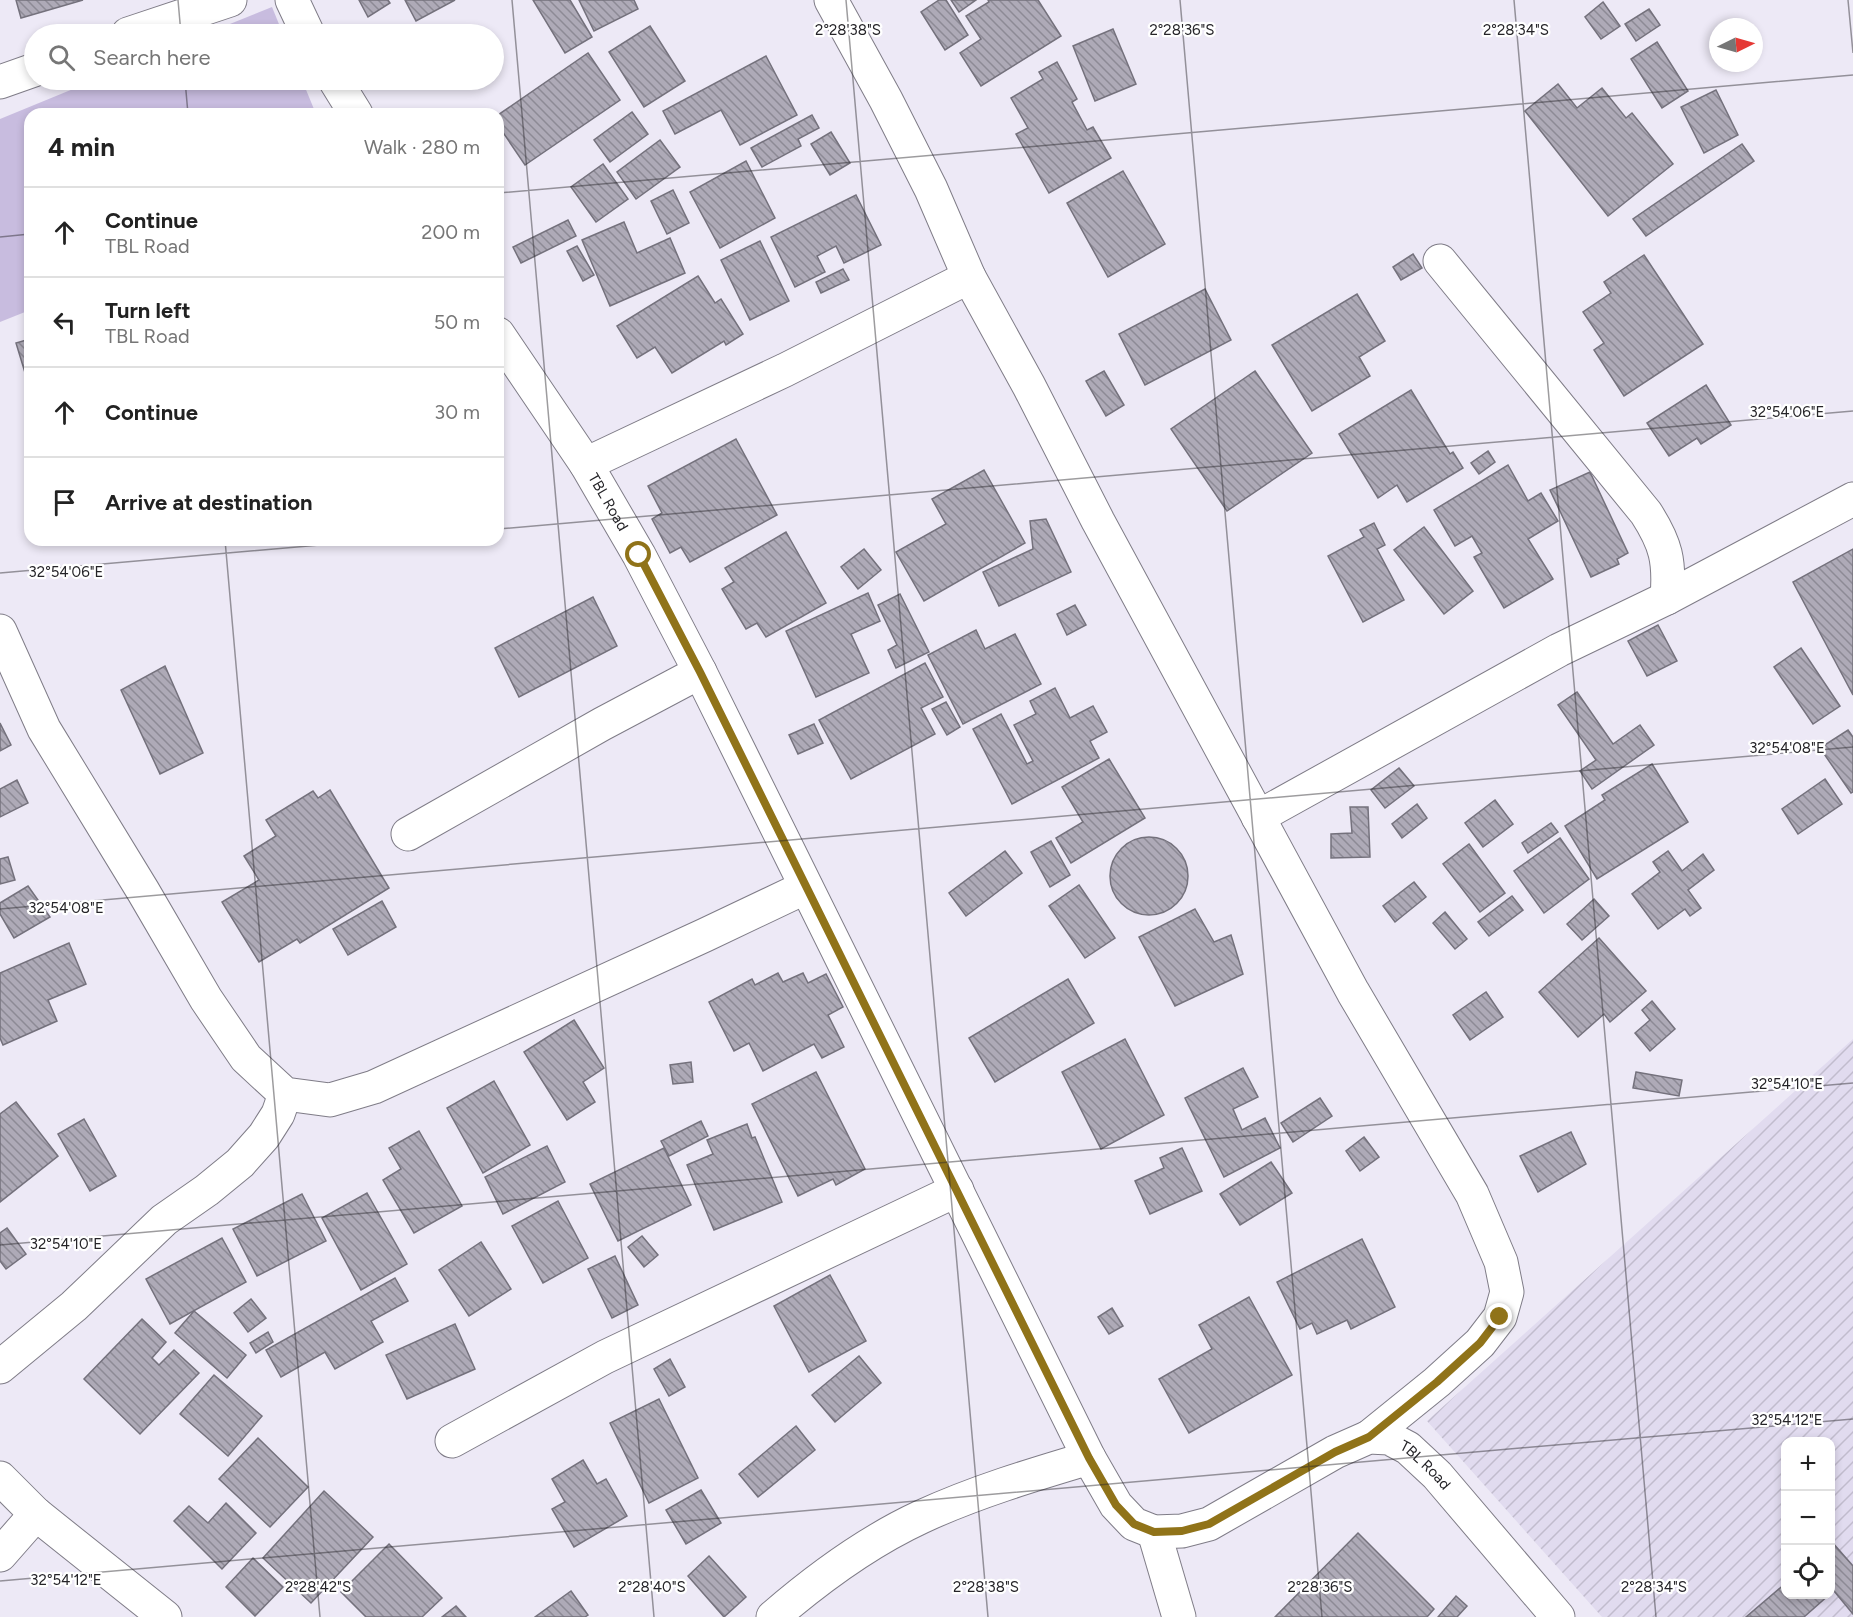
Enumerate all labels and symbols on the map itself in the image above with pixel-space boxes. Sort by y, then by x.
north arrow [1709,18,1763,72]
text: 2°28'38"S [815,21,881,39]
text: 2°28'36"S [1149,21,1215,39]
text: 2°28'34"S [1483,21,1549,39]
text: 32°54'06"E [1750,403,1824,421]
street label: TBL Road [584,470,632,534]
route start [625,541,651,567]
text: 32°54'06"E [29,563,103,581]
text: 32°54'08"E [1749,739,1825,757]
text: 32°54'08"E [28,899,104,917]
text: 32°54'10"E [1751,1075,1823,1093]
text: 32°54'10"E [30,1235,102,1253]
route end [1486,1303,1512,1329]
text: 32°54'12"E [1751,1411,1823,1429]
street label: TBL Road [1397,1436,1454,1493]
text: 32°54'12"E [30,1571,102,1589]
text: 2°28'42"S [285,1578,351,1596]
text: 2°28'40"S [618,1578,686,1596]
text: 2°28'38"S [953,1578,1019,1596]
text: 2°28'36"S [1287,1578,1353,1596]
text: 2°28'34"S [1621,1578,1687,1596]

